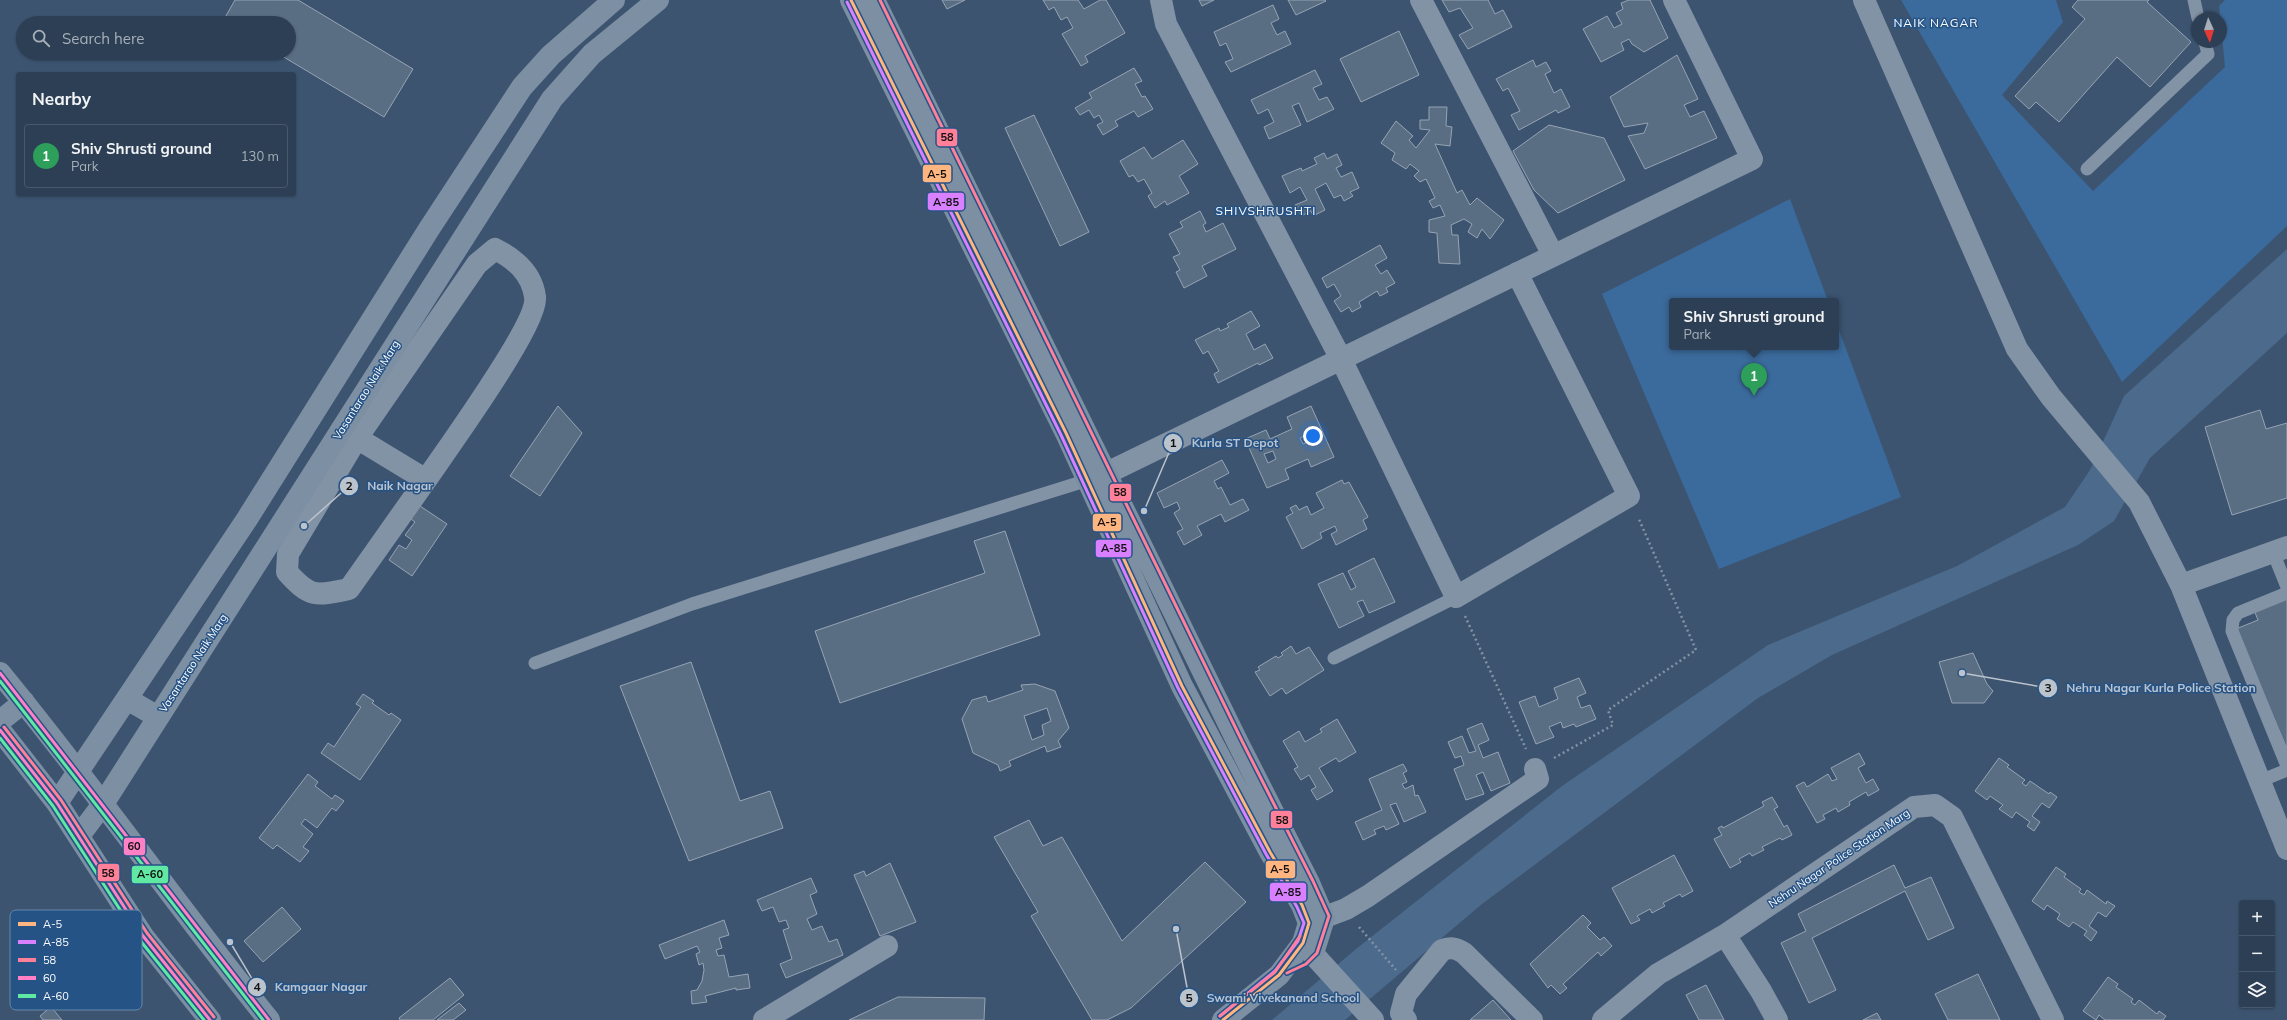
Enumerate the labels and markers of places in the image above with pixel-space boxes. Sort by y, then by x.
pin: 1 [1741,363,1767,396]
callout: Kurla ST Depot [1163,431,1286,455]
callout: Naik Nagar [339,474,441,498]
callout: Nehru Nagar Kurla Police Station [2038,676,2264,700]
callout: Kamgaar Nagar [247,975,375,999]
callout: Swami Vivekanand School [1179,986,1367,1010]

